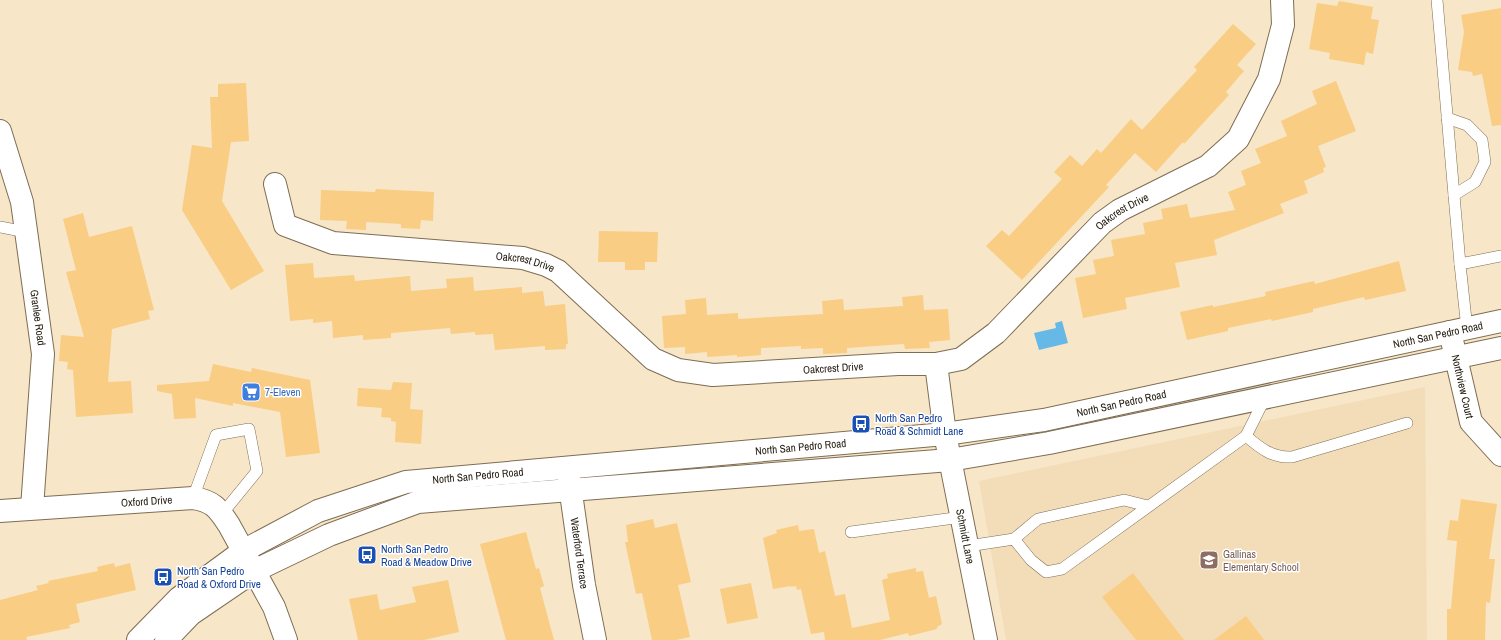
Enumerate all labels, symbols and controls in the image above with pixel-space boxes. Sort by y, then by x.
street label: Oakcrest Drive [1092,190,1151,233]
street label: Oakcrest Drive [495,249,557,275]
street label: Granlee Road [27,289,49,346]
street label: North San Pedro Road [1392,318,1484,351]
street label: Northview Court [1448,353,1477,420]
street label: Oakcrest Drive [803,359,864,377]
supermarket icon: 7-Eleven [240,381,262,403]
place label: 7-Eleven [265,385,301,399]
street label: North San Pedro Road [1075,387,1168,420]
place label: North San Pedro Road & Schmidt Lane [875,411,963,438]
bus stop icon: North San Pedro Road & Schmidt Lane [850,413,872,435]
street label: North San Pedro Road [754,436,847,458]
street label: North San Pedro Road [432,465,524,487]
street label: Oxford Drive [121,492,173,510]
street label: Schmidt Lane [953,508,978,565]
street label: Waterford Terrace [568,517,592,590]
place label: North San Pedro Road & Meadow Drive [381,542,472,569]
bus stop icon: North San Pedro Road & Meadow Drive [356,544,378,566]
place label: Gallinas Elementary School [1223,547,1299,574]
school or university icon: Gallinas Elementary School [1198,549,1220,571]
place label: North San Pedro Road & Oxford Drive [177,564,261,591]
bus stop icon: North San Pedro Road & Oxford Drive [152,566,174,588]

